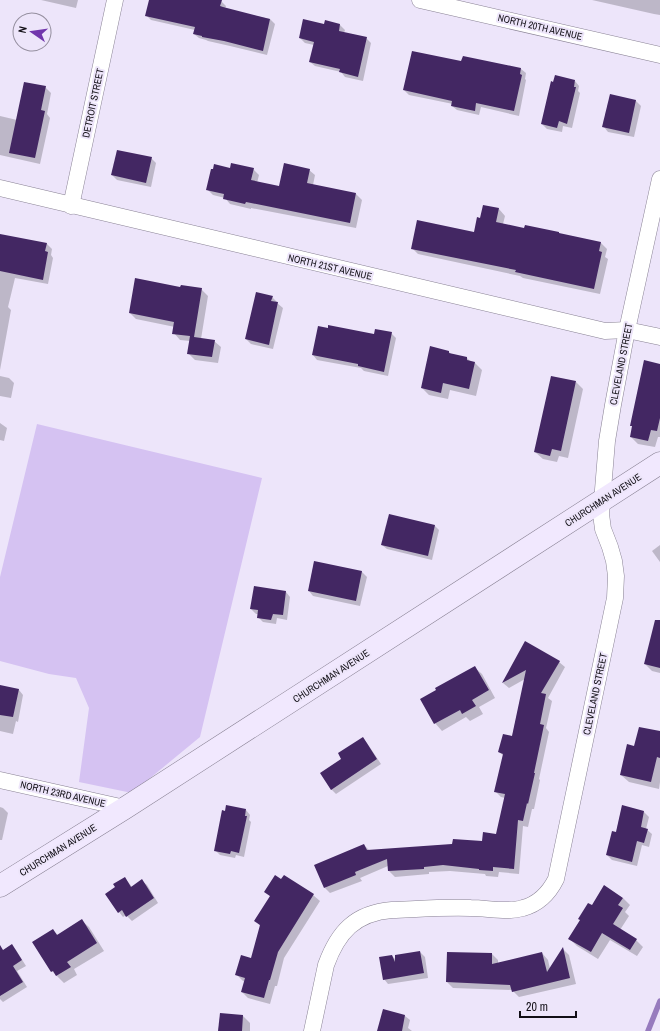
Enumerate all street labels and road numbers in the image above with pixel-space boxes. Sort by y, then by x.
street label: NORTH 20TH AVENUE [496,11,584,43]
street label: DETROIT STREET [79,67,107,139]
street label: NORTH 21ST AVENUE [287,251,373,283]
street label: CLEVELAND STREET [607,322,635,406]
street label: CHURCHMAN AVENUE [562,470,644,530]
street label: CHURCHMAN AVENUE [290,646,372,706]
street label: CLEVELAND STREET [580,652,610,736]
street label: NORTH 23RD AVENUE [19,778,107,810]
street label: CHURCHMAN AVENUE [17,821,99,879]

